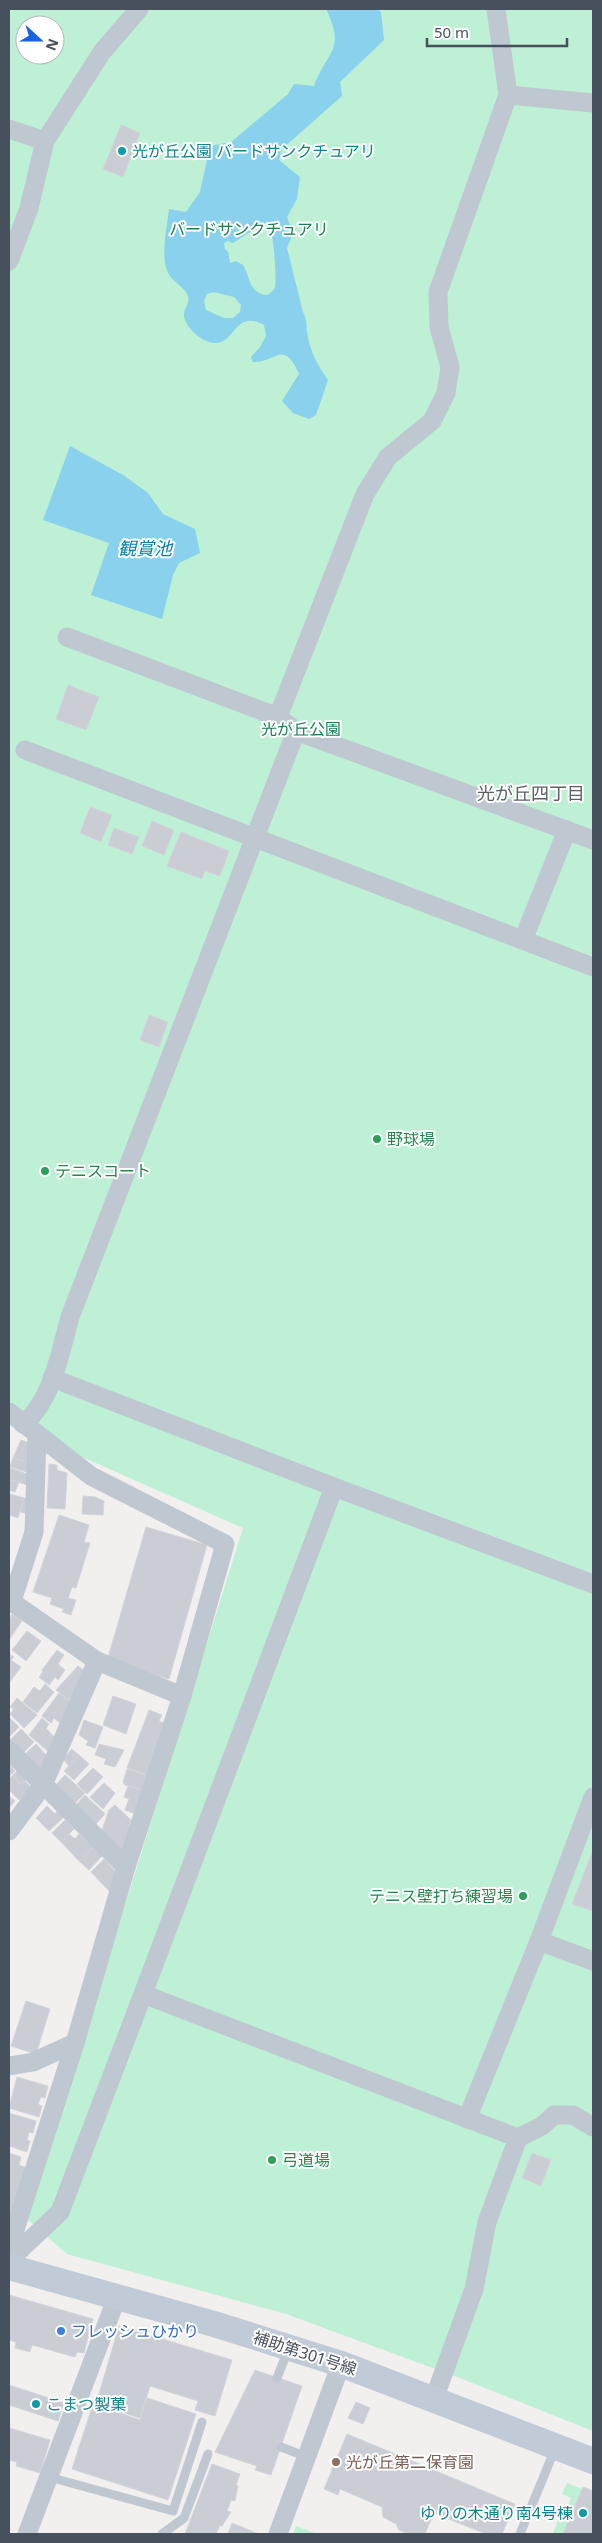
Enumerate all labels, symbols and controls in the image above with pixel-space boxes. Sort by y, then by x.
north arrow [15,15,65,65]
scale bar [427,15,567,47]
text: 50 m [434,22,469,42]
text: N [42,36,64,54]
place label: 光が丘公園 バードサンクチュアリ [132,140,376,162]
marker: 光が丘公園 バードサンクチュアリ [116,145,128,157]
park label: バードサンクチュアリ [169,218,329,240]
water label: 観賞池 [118,536,174,560]
park label: 光が丘公園 [261,718,341,740]
district label: 光が丘四丁目 [477,781,585,805]
place label: 野球場 [387,1128,435,1150]
marker: 野球場 [371,1133,383,1145]
place label: テニスコート [55,1160,151,1182]
marker: テニスコート [39,1165,51,1177]
place label: テニス壁打ち練習場 [369,1885,513,1907]
marker: テニス壁打ち練習場 [517,1890,529,1902]
place label: 弓道場 [282,2149,330,2171]
marker: 弓道場 [266,2154,278,2166]
place label: フレッシュひかり [71,2320,199,2342]
marker: フレッシュひかり [55,2325,67,2337]
street label: 補助第301号線 [250,2326,360,2380]
place label: こまつ製菓 [46,2393,126,2415]
marker: こまつ製菓 [30,2398,42,2410]
place label: 光が丘第二保育園 [346,2451,474,2473]
marker: 光が丘第二保育園 [330,2456,342,2468]
place label: ゆりの木通り南4号棟 [420,2502,573,2524]
marker: ゆりの木通り南4号棟 [577,2507,589,2519]

